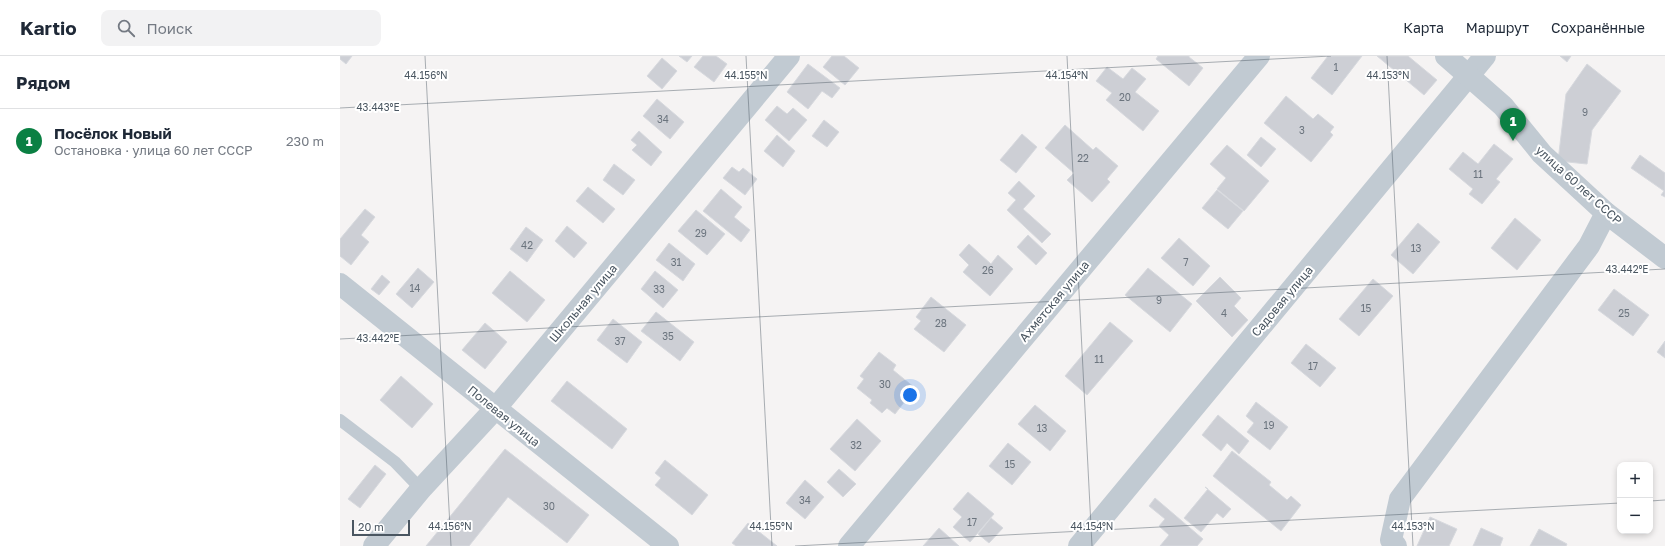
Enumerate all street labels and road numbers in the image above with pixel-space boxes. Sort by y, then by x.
street label: улица 60 лет СССР [1533,142,1625,228]
street label: Ахметская улица [1016,257,1092,345]
street label: Школьная улица [546,261,620,345]
street label: Садовая улица [1248,262,1316,340]
street label: Полевая улица [465,382,543,450]

